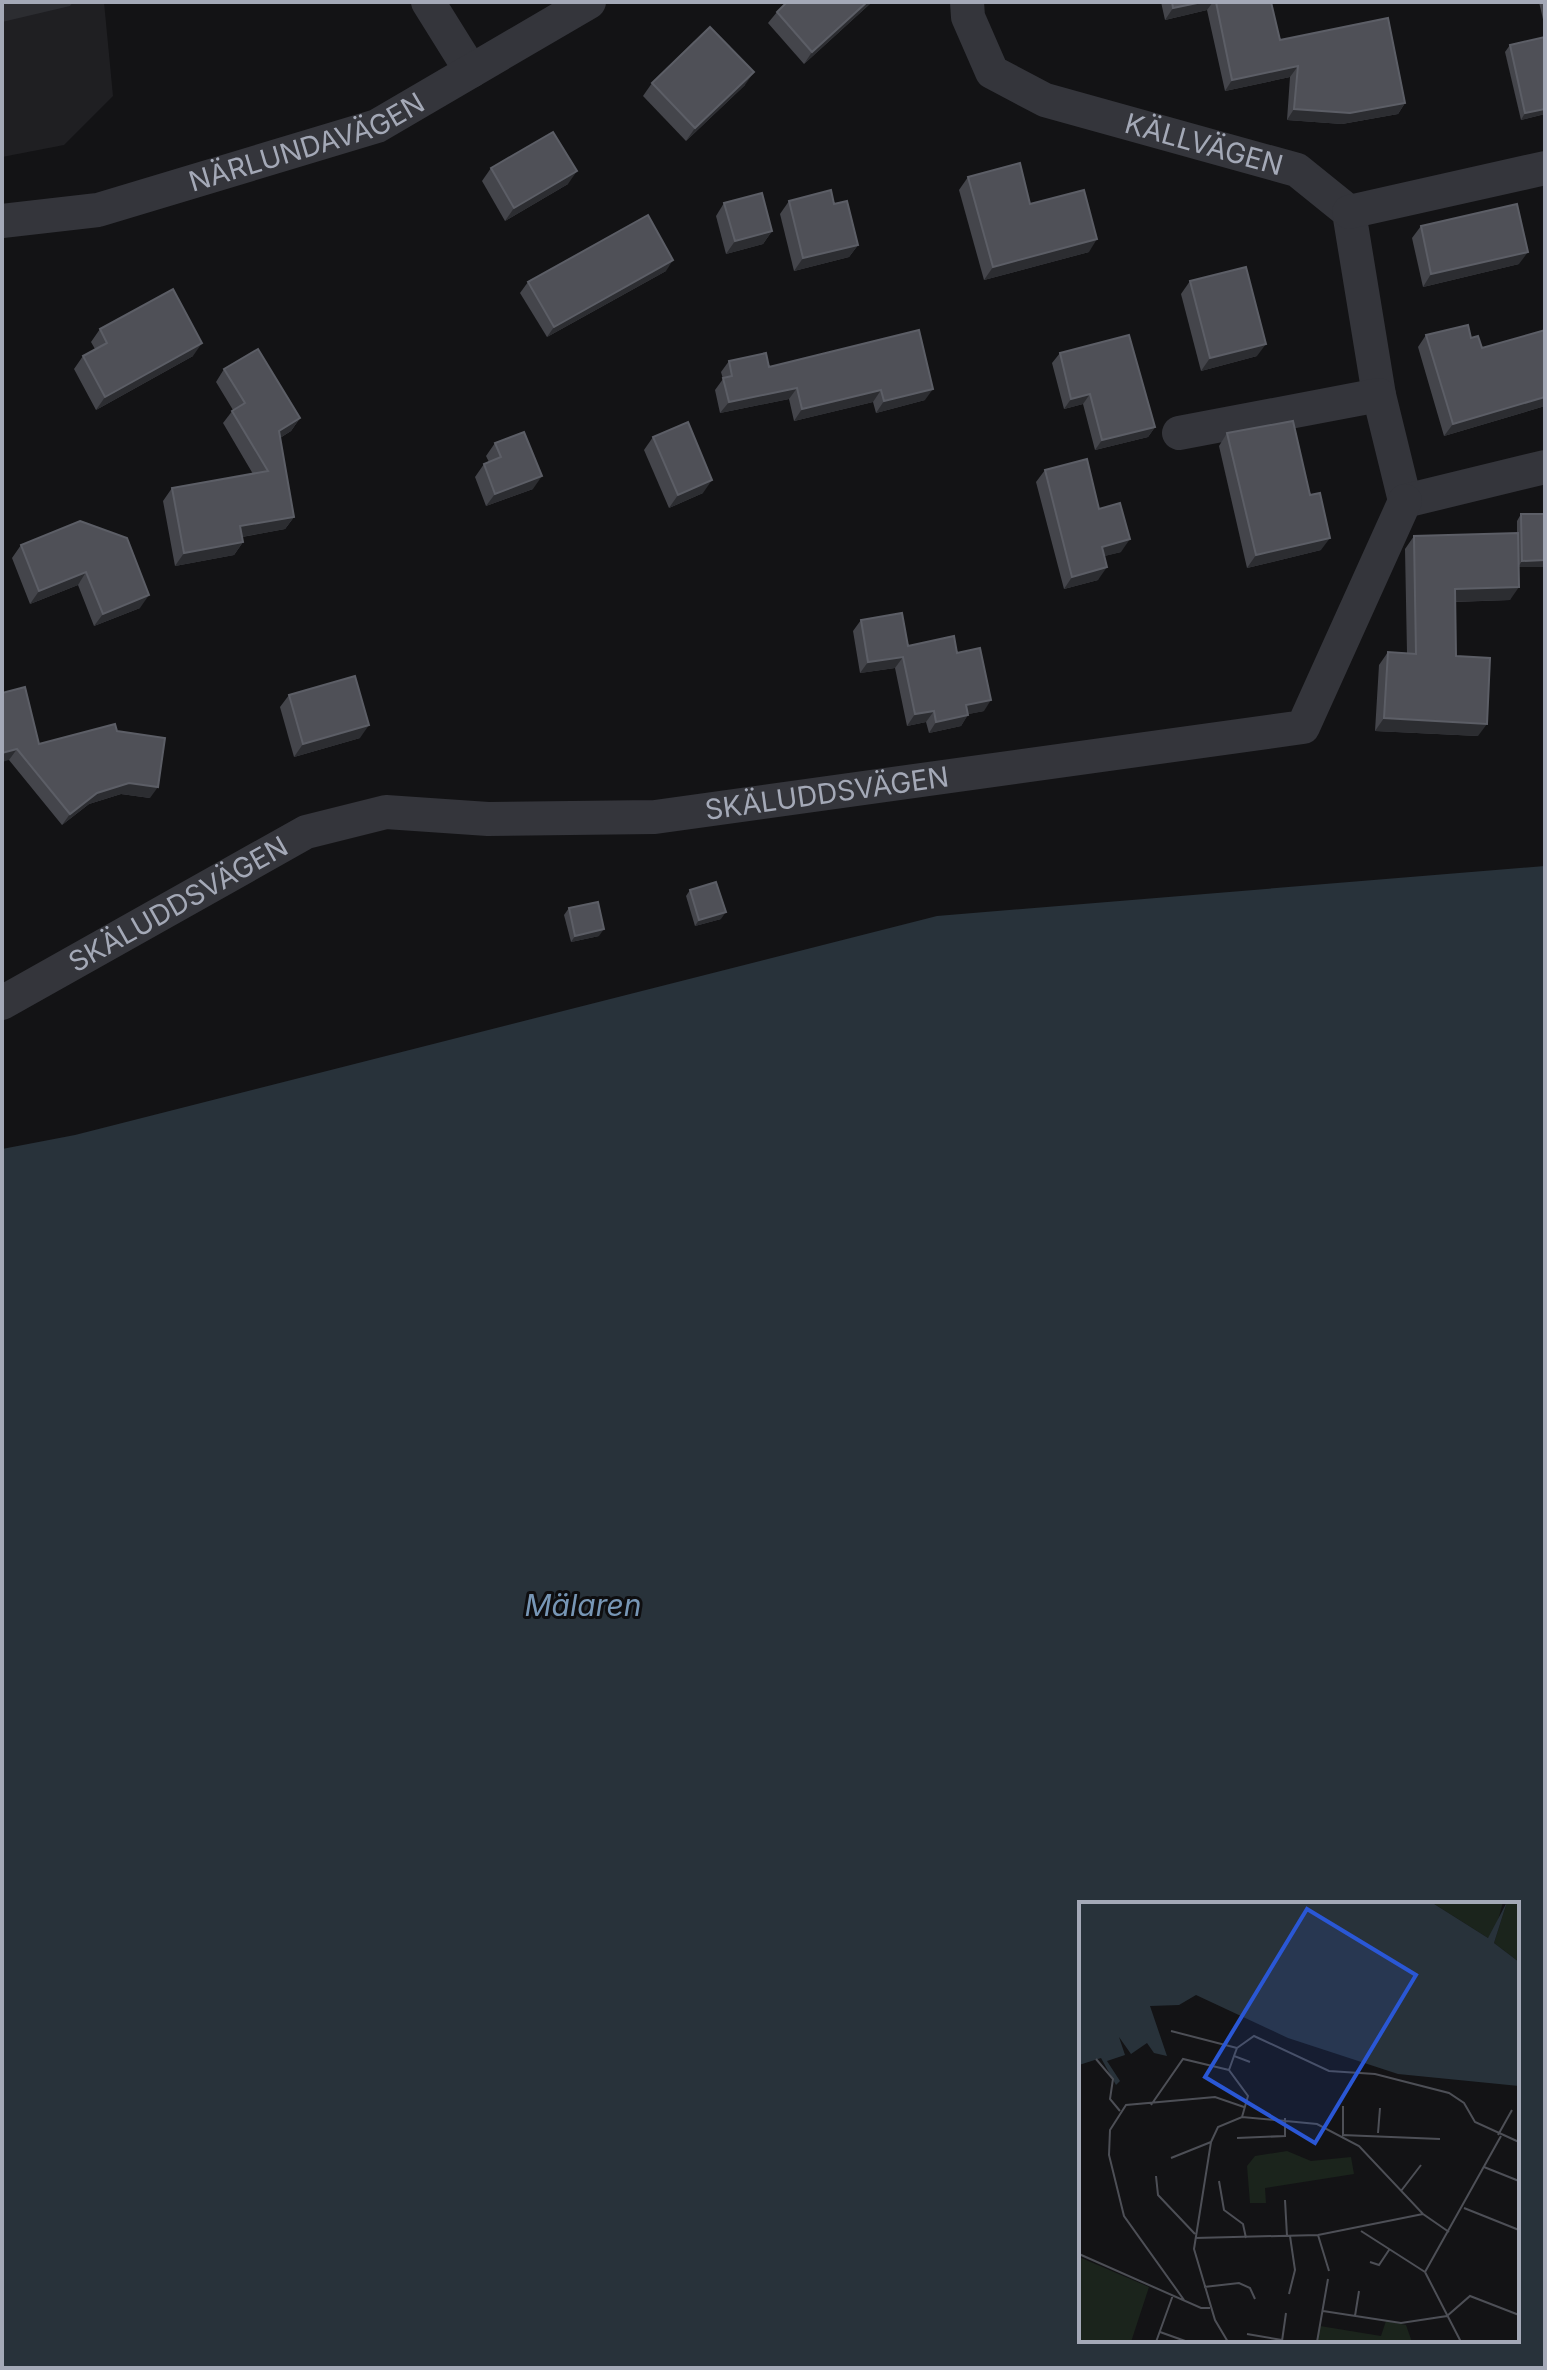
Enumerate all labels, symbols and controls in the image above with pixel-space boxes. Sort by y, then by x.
street label: NÄRLUNDAVÄGEN [185,85,430,199]
street label: KÄLLVÄGEN [1121,106,1287,182]
street label: SKÄLUDDSVÄGEN [703,759,951,827]
street label: SKÄLUDDSVÄGEN [63,829,294,979]
water label: Mälaren [524,1587,642,1623]
inset map [1079,1902,1519,2342]

